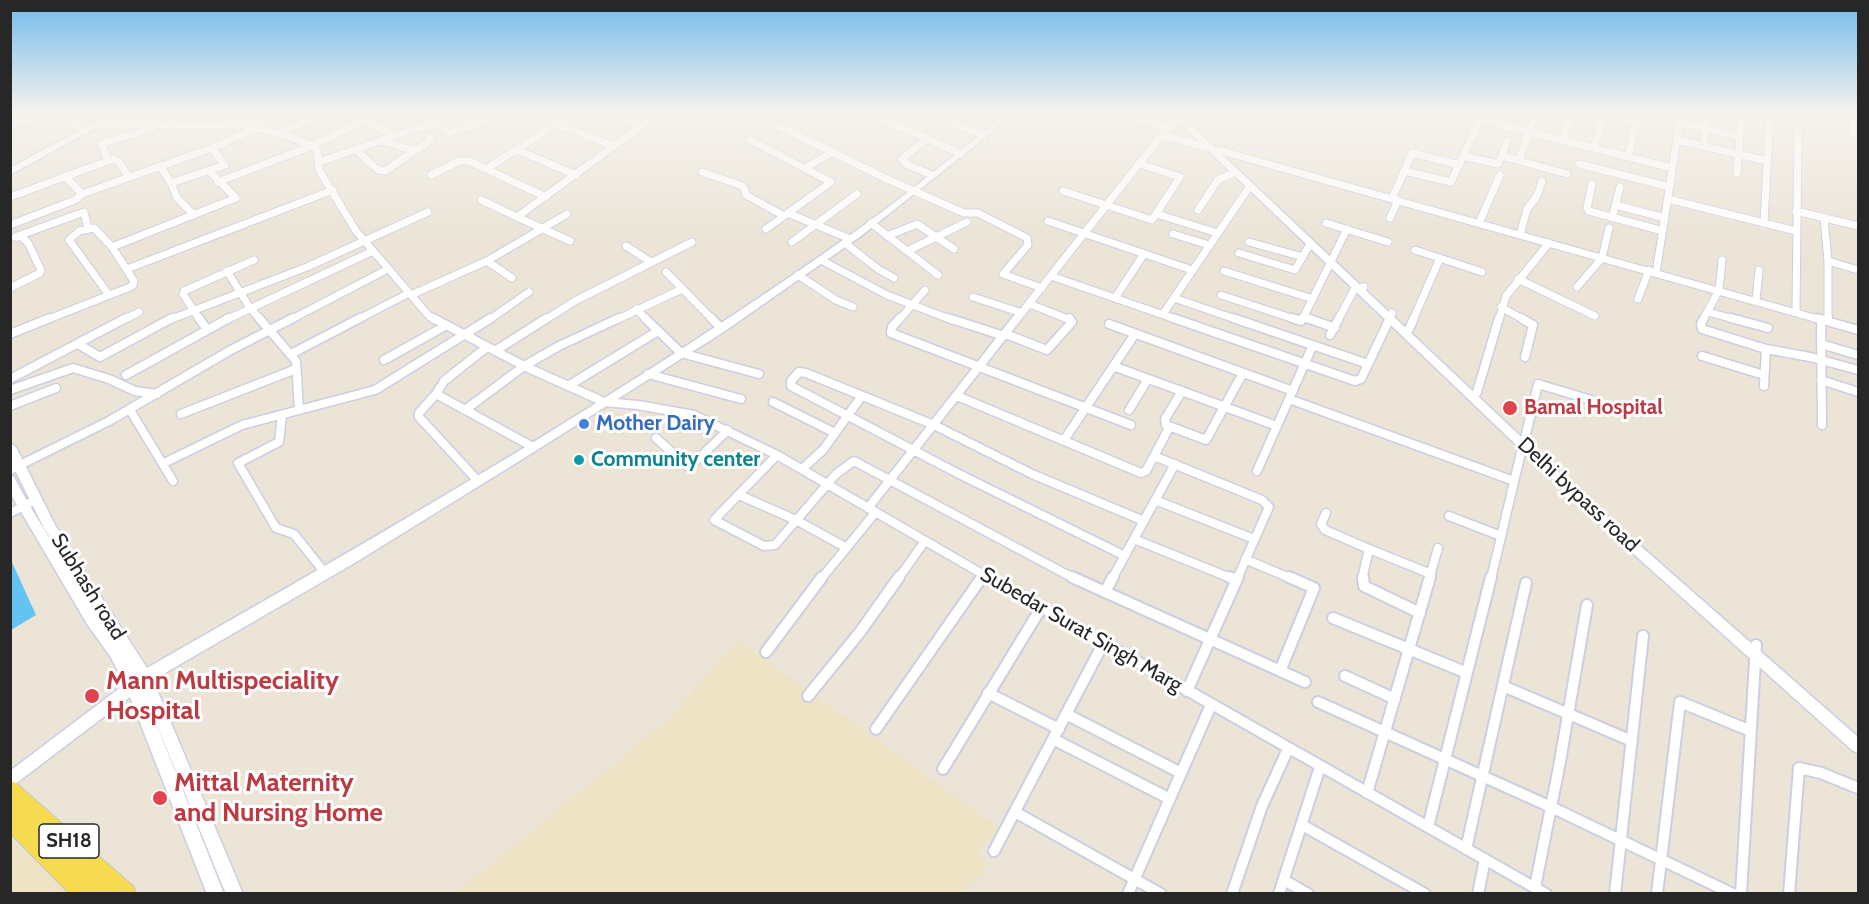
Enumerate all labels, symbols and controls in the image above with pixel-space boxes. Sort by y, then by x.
place label: Bamal Hospital [1524,395,1663,421]
marker: Bamal Hospital [1501,399,1519,417]
place label: Mother Dairy [596,411,715,437]
marker: Mother Dairy [577,417,591,431]
street label: Delhi bypass road [1512,432,1644,558]
place label: Community center [591,447,760,473]
marker: Community center [572,453,586,467]
street label: Subhash road [45,529,131,645]
street label: Subedar Surat Singh Marg [976,562,1186,698]
place label: Mann Multispeciality Hospital [106,665,339,726]
marker: Mann Multispeciality Hospital [83,687,101,705]
place label: Mittal Maternity and Nursing Home [174,767,383,828]
marker: Mittal Maternity and Nursing Home [151,789,169,807]
road number: SH18 [39,824,99,858]

